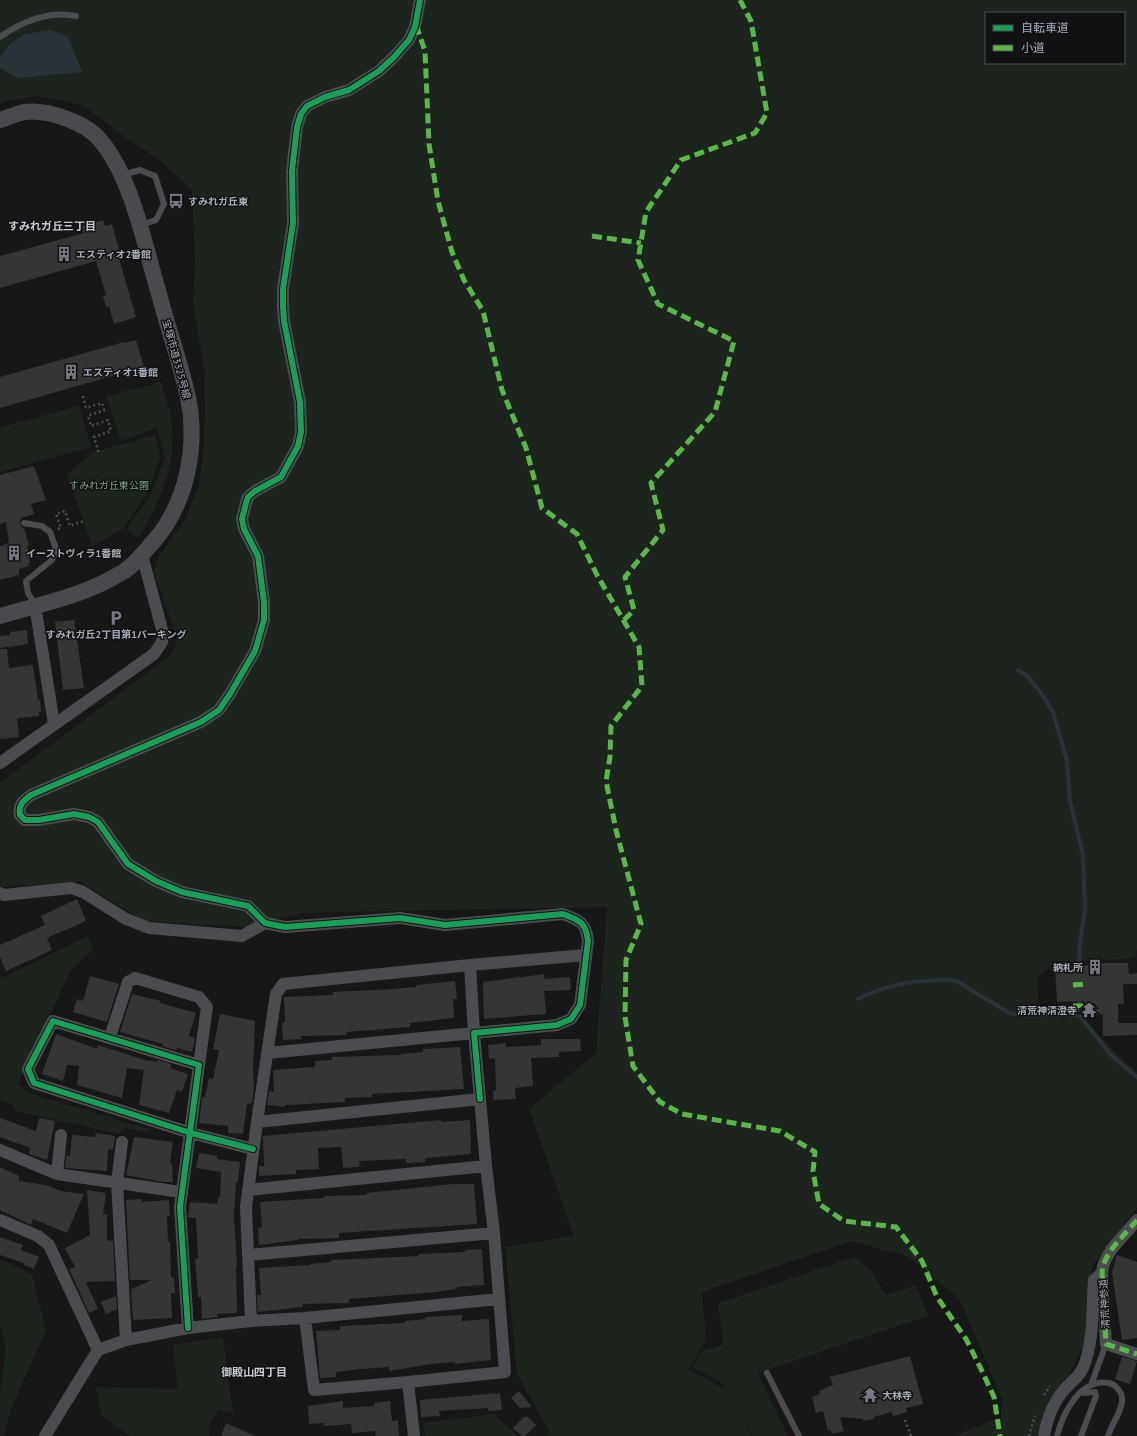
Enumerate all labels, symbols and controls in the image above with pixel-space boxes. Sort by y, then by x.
legend [985,12,1125,64]
text: 自転車道 [1021,20,1069,35]
text: 小道 [1021,40,1045,55]
bus stop icon: すみれガ丘東 [167,192,185,210]
place label: すみれガ丘東 [188,195,249,208]
district label: すみれガ丘三丁目 [8,219,96,233]
building icon: エスティオ2番館 [55,245,73,263]
place label: エスティオ2番館 [76,248,151,261]
street label: 宝塚市道3325号線 [160,318,193,400]
building icon: エスティオ1番館 [62,363,80,381]
place label: エスティオ1番館 [83,366,158,379]
park label: すみれガ丘東公園 [69,479,149,492]
building icon: イーストヴィラ1番館 [5,544,23,562]
place label: イーストヴィラ1番館 [26,547,121,560]
parking icon: すみれガ丘2丁目第1パーキング [107,609,125,627]
place label: すみれガ丘2丁目第1パーキング [45,628,187,641]
building icon: 納札所 [1086,958,1104,976]
place label: 納札所 [1053,961,1083,974]
temple icon: 清荒神清澄寺 [1080,1001,1098,1019]
place label: 清荒神清澄寺 [1017,1004,1077,1017]
street label: 清荒神参道 [1097,1279,1112,1329]
district label: 御殿山四丁目 [221,1365,287,1379]
temple icon: 大林寺 [861,1386,879,1404]
place label: 大林寺 [882,1389,912,1402]

